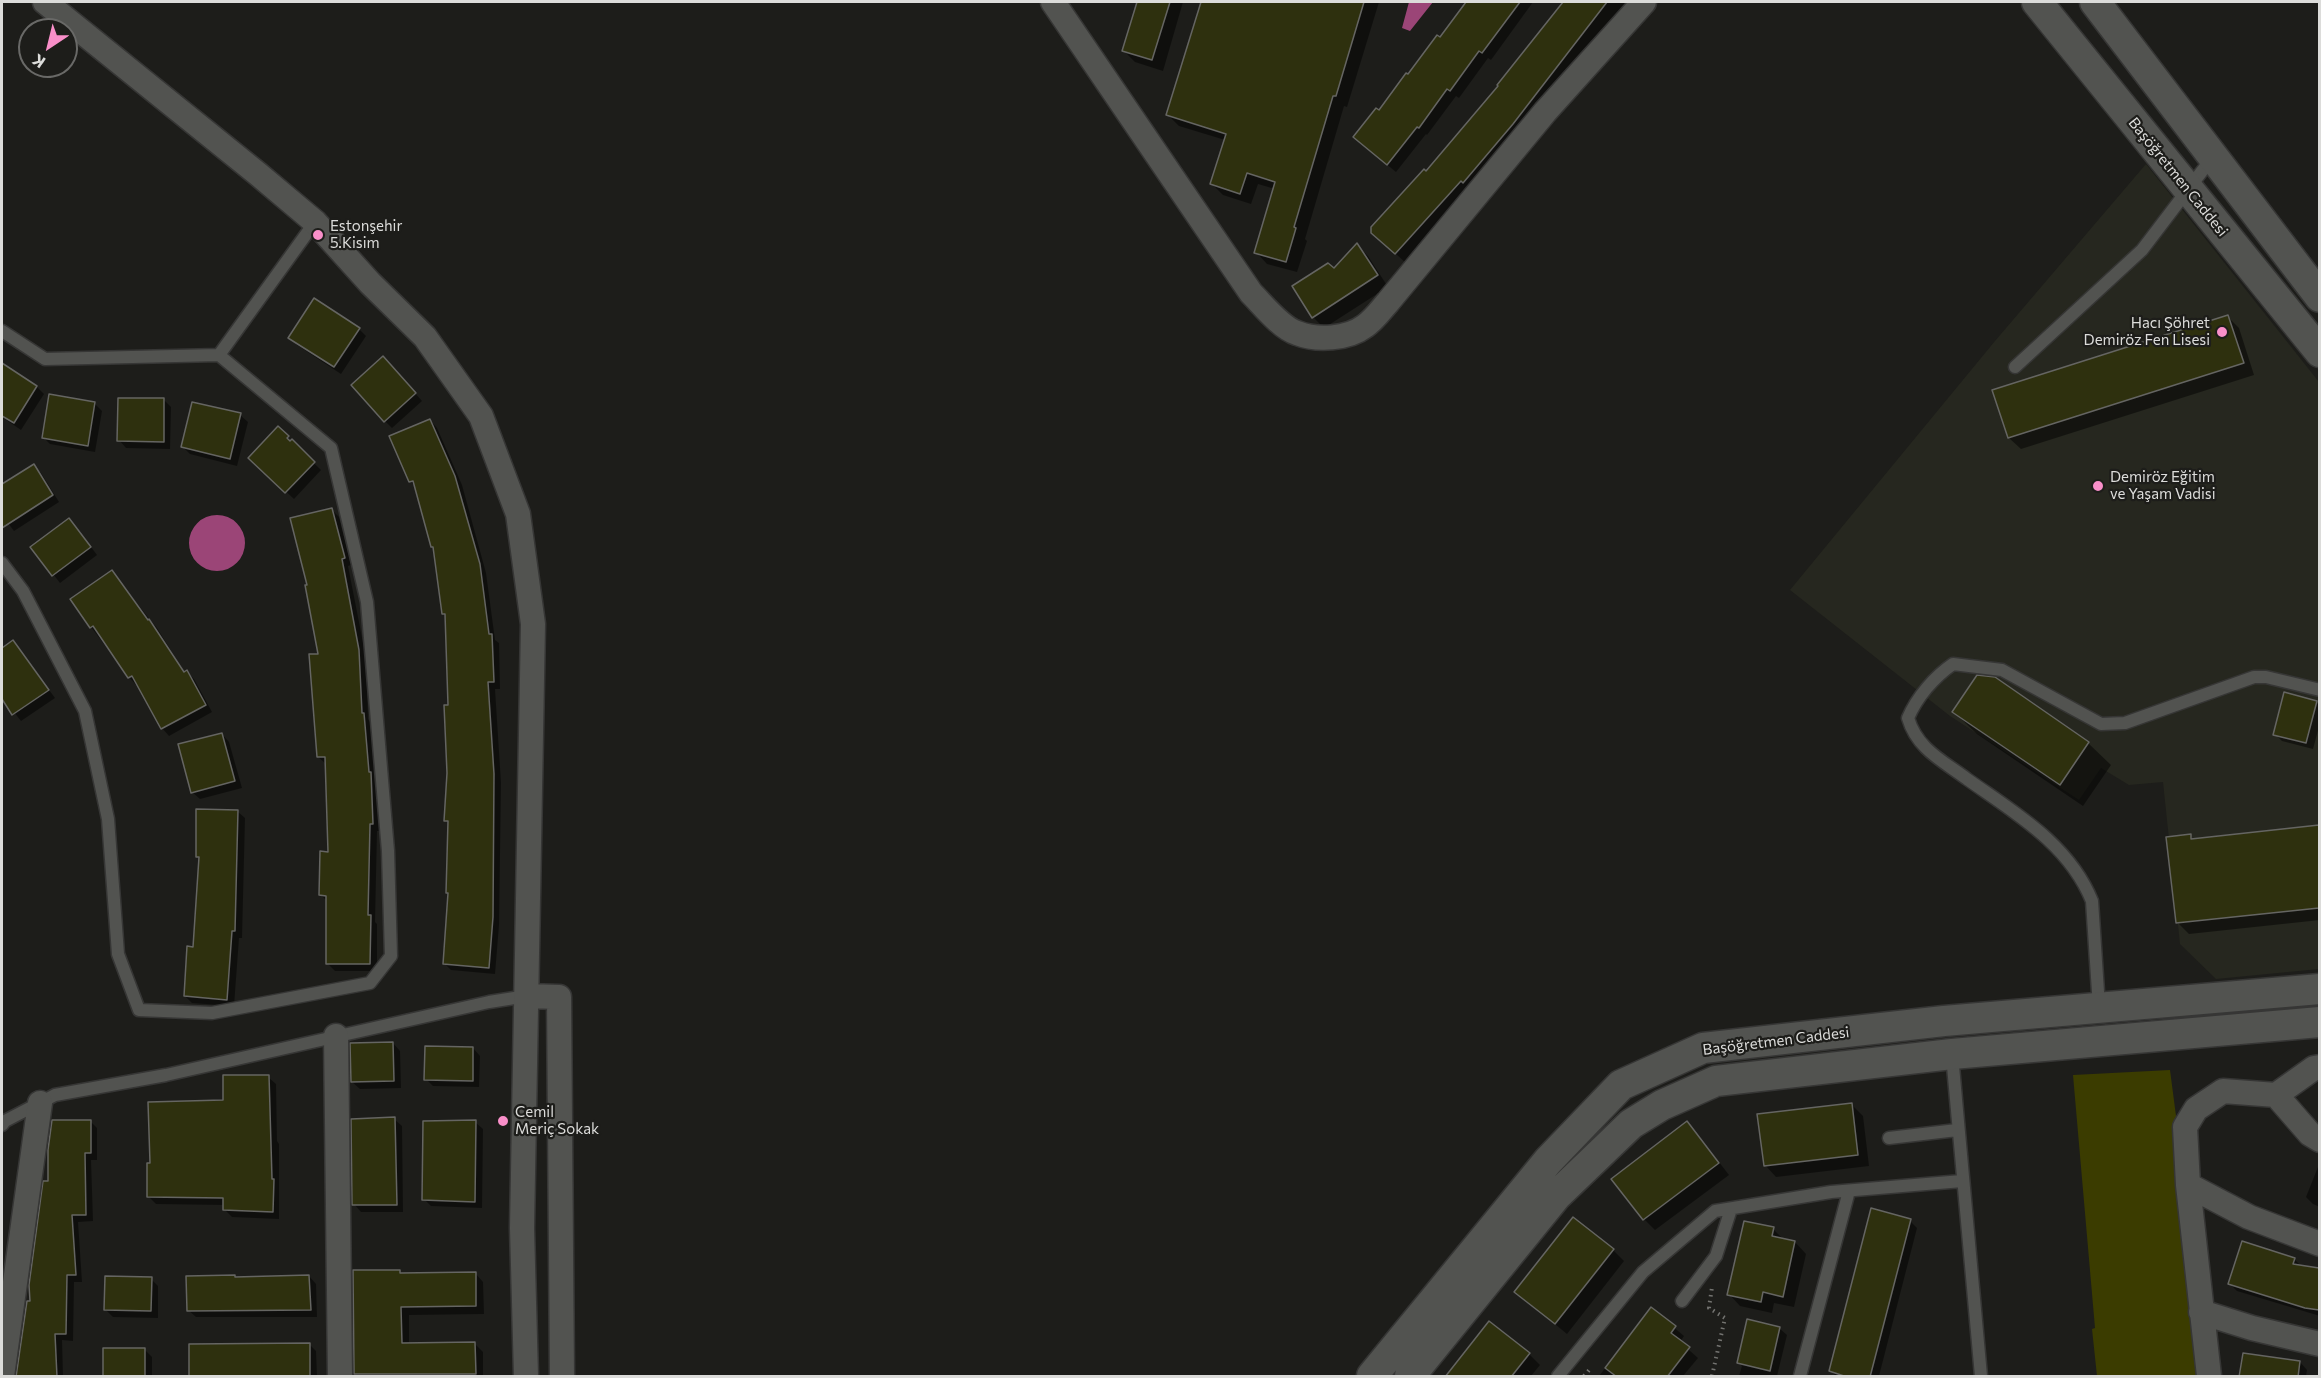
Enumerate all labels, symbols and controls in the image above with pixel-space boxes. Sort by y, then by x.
north arrow [18,18,78,78]
text: K [29,51,49,73]
street label: Başöğretmen Caddesi [2125,114,2231,240]
place label: Estonşehir 5.Kisim [330,217,402,252]
marker: Estonşehir 5.Kisim [311,228,325,242]
place label: Hacı Şöhret Demiröz Fen Lisesi [2084,314,2210,349]
marker: Hacı Şöhret Demiröz Fen Lisesi [2215,325,2229,339]
place label: Demiröz Eğitim ve Yaşam Vadisi [2110,468,2216,503]
marker: Demiröz Eğitim ve Yaşam Vadisi [2091,479,2105,493]
street label: Başöğretmen Caddesi [1702,1023,1850,1059]
place label: Cemil Meriç Sokak [515,1103,599,1138]
marker: Cemil Meriç Sokak [496,1114,510,1128]

